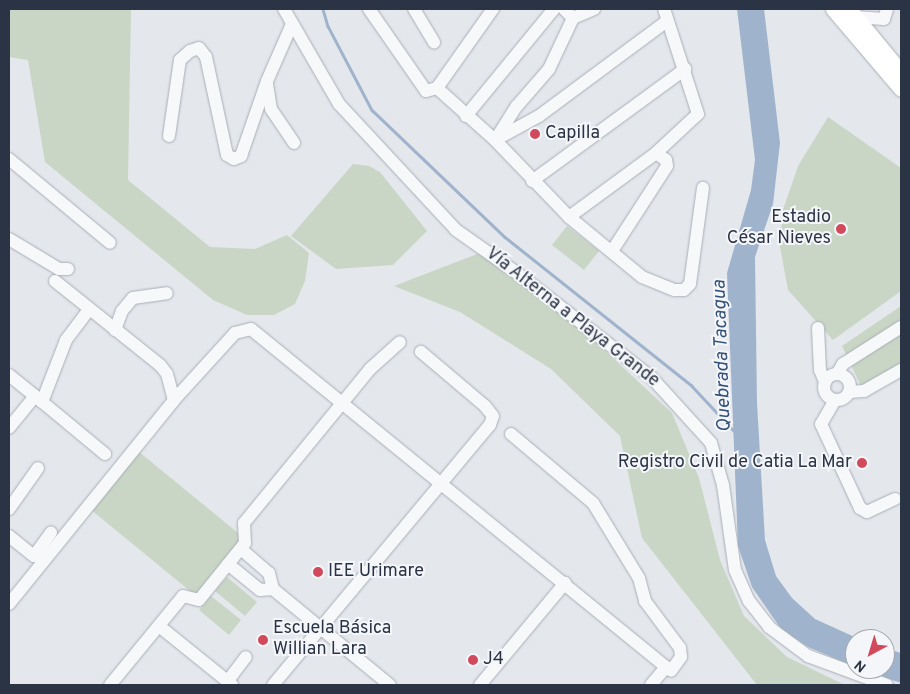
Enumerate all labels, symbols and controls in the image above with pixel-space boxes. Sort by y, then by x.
place label: Capilla [545,123,600,145]
marker: Capilla [529,128,541,140]
place label: Estadio César Nieves [727,208,831,250]
marker: Estadio César Nieves [835,223,847,235]
street label: Vía Alterna a Playa Grande [481,243,663,393]
water label: Quebrada Tacagua [709,279,737,433]
place label: Registro Civil de Catia La Mar [618,452,852,474]
marker: Registro Civil de Catia La Mar [856,457,868,469]
place label: IEE Urimare [328,561,424,583]
marker: IEE Urimare [312,566,324,578]
place label: Escuela Básica Willian Lara [273,619,391,662]
north arrow [845,629,895,679]
marker: Escuela Básica Willian Lara [257,634,269,646]
place label: J4 [483,649,504,671]
marker: J4 [467,654,479,666]
text: N [852,655,870,675]

